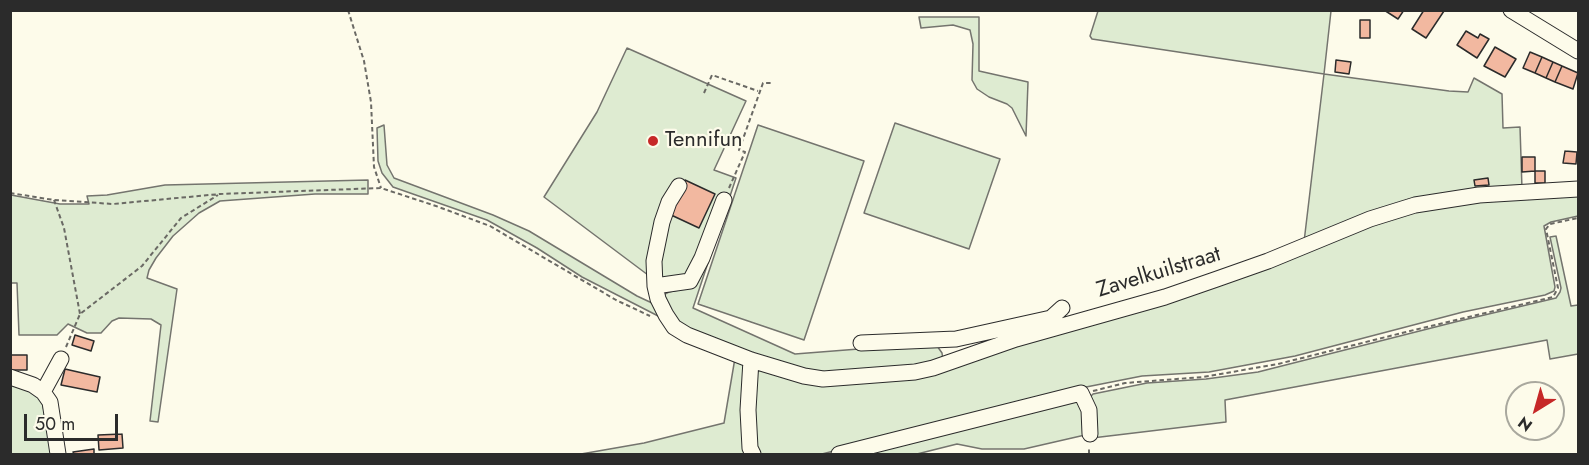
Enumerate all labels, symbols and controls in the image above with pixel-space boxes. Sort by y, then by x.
place label: Tennifun [665,128,743,154]
marker: Tennifun [646,134,660,148]
street label: Zavelkuilstraat [1094,242,1224,304]
north arrow [1505,381,1565,441]
scale bar [27,402,122,440]
text: 50 m [35,411,75,437]
text: N [1513,411,1537,437]

